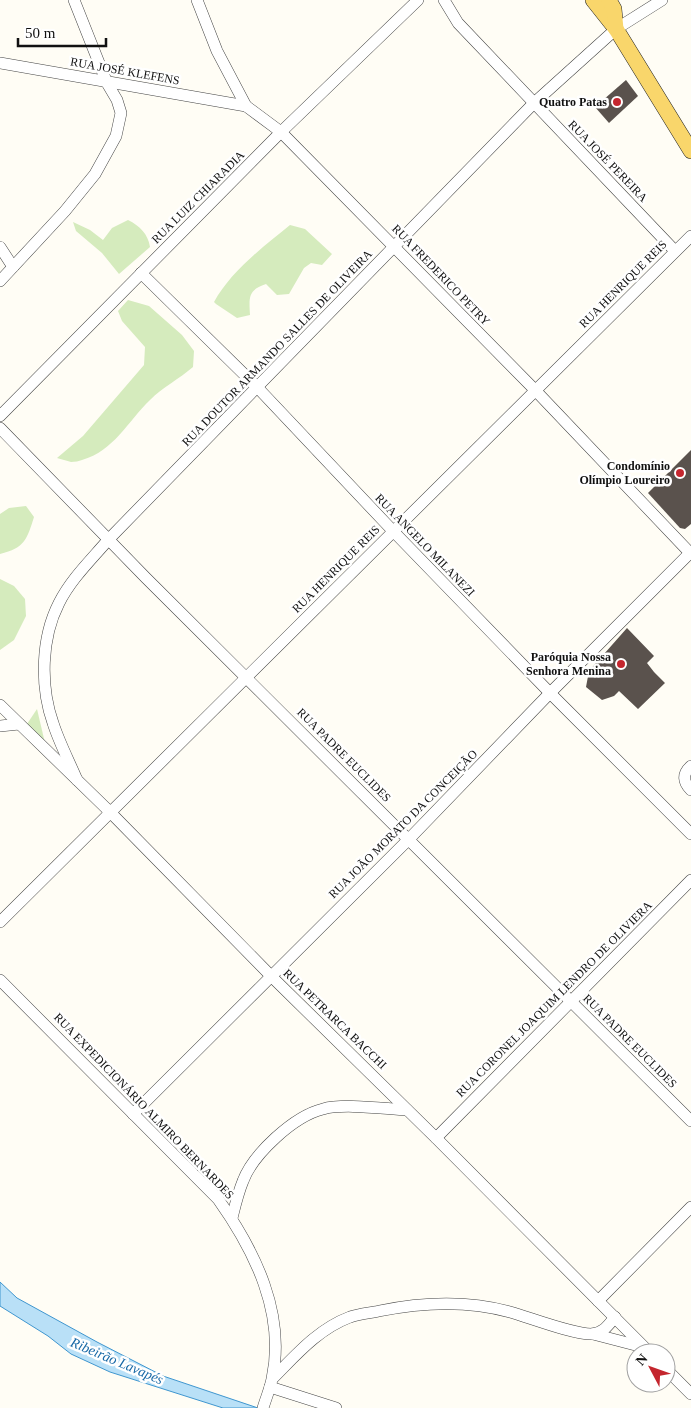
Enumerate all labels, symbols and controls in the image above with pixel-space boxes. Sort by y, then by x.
scale bar [18,15,105,47]
text: 50 m [25,25,56,41]
street label: RUA JOSÉ KLEFENS [69,54,181,88]
place label: Quatro Patas [539,95,607,109]
marker: Quatro Patas [611,96,623,108]
street label: RUA JOSÉ PEREIRA [565,117,651,205]
street label: RUA LUIZ CHIARADIA [149,148,247,246]
street label: RUA FREDERICO PETRY [389,222,493,329]
street label: RUA HENRIQUE REIS [576,237,670,331]
street label: RUA DOUTOR ARMANDO SALLES DE OLIVEIRA [179,247,375,449]
place label: Condomínio Olímpio Loureiro [579,459,670,487]
marker: Condomínio Olímpio Loureiro [674,467,686,479]
street label: RUA ANGELO MILANEZI [372,491,478,599]
street label: RUA HENRIQUE REIS [289,522,383,616]
place label: Paróquia Nossa Senhora Menina [526,650,611,678]
marker: Paróquia Nossa Senhora Menina [615,658,627,670]
street label: RUA PADRE EUCLIDES [294,705,394,805]
street label: RUA JOÃO MORATO DA CONCEIÇÃO [326,747,480,901]
street label: RUA CORONEL JOAQUIM LENDRO DE OLIVIERA [453,898,655,1100]
street label: RUA PETRARCA BACCHI [280,966,390,1072]
street label: RUA PADRE EUCLIDES [580,991,680,1091]
street label: RUA EXPEDICIONÁRIO ALMIRO BERNARDES [51,1010,237,1202]
water label: Ribeirão Lavapés [68,1334,166,1387]
north arrow [626,1343,676,1393]
text: N [633,1351,651,1369]

